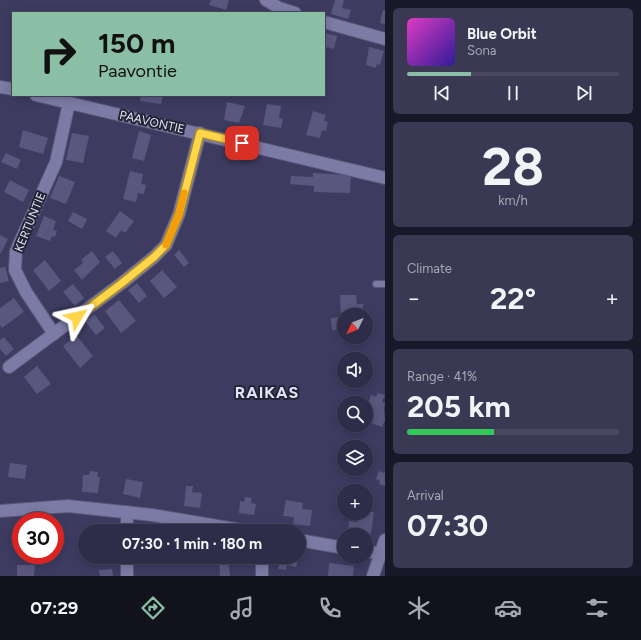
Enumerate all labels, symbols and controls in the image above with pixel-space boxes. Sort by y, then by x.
text: Blue Orbit [467,25,537,43]
text: 150 m [98,26,175,60]
icon: right [32,28,84,80]
text: Sona [467,43,496,58]
text: Paavontie [98,60,177,82]
icon: previous [431,82,453,104]
icon: pause [502,82,524,104]
icon: next [573,82,595,104]
street label: PAAVONTIE [118,108,186,136]
pin [225,126,259,160]
icon: arrive [231,132,253,154]
text: 28 [482,136,544,198]
street label: KERTUNTIE [12,190,48,254]
text: km/h [498,193,528,208]
text: Climate [407,261,452,276]
text: 22° [490,280,536,317]
text: − [407,285,421,312]
text: + [605,285,619,312]
position arrow [56,296,98,338]
north arrow [337,308,373,344]
map controls [337,308,373,564]
button: sound [337,352,373,388]
text: Range · 41% [407,369,477,384]
district label: RAIKAS [235,383,299,402]
text: 205 km [407,388,511,425]
button: search [337,396,373,432]
button: layers [337,440,373,476]
button: + [337,484,373,520]
text: Arrival [407,488,444,503]
text: 07:30 [407,507,488,544]
speed limit sign: 30 [12,512,64,564]
button: − [337,528,373,564]
text: 07:30 · 1 min · 180 m [122,535,262,553]
icon: directions [139,594,167,622]
icon: music [228,594,256,622]
icon: phone [316,594,344,622]
icon: climate [405,594,433,622]
icon: car [494,594,522,622]
icon: filters [583,594,611,622]
text: 07:29 [30,597,78,619]

